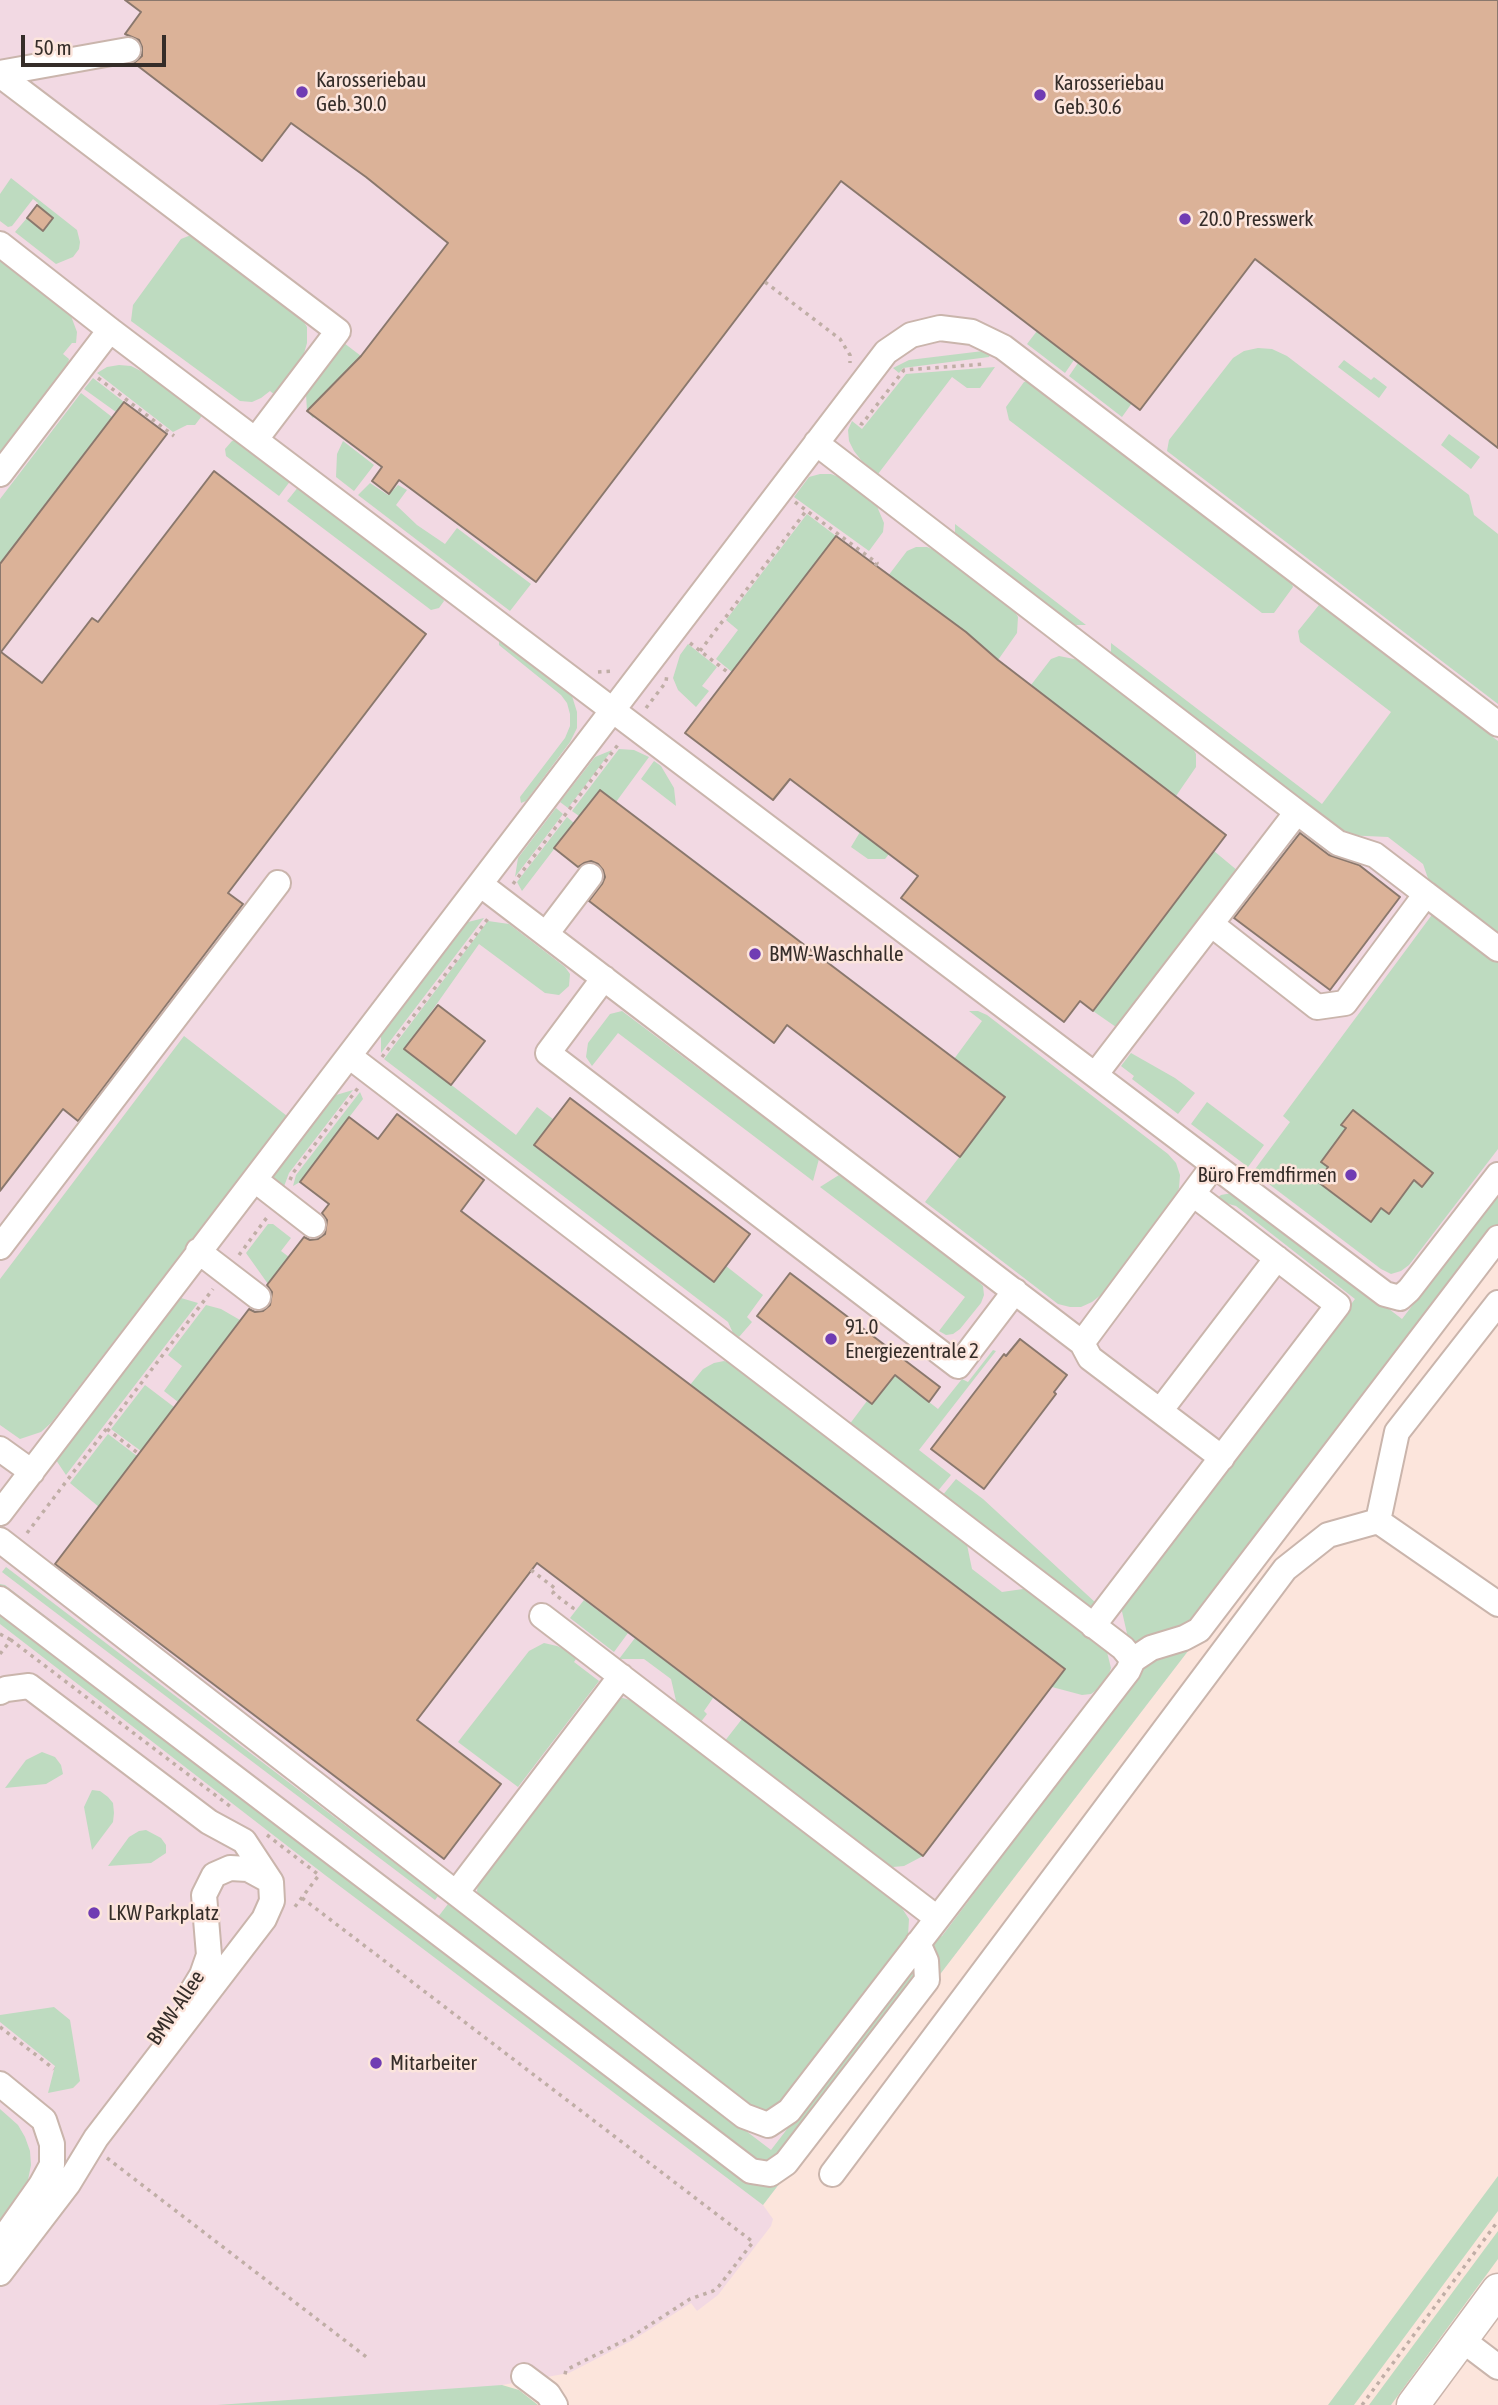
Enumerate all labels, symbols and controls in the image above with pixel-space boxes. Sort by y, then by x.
scale bar [24,21,170,65]
text: 50 m [34,35,72,59]
place label: Karosseriebau Geb. 30.0 [316,67,426,117]
place label: Karosseriebau Geb.30.6 [1054,70,1164,120]
marker: Karosseriebau Geb. 30.0 [294,84,310,100]
marker: Karosseriebau Geb.30.6 [1032,87,1048,103]
place label: 20.0 Presswerk [1199,206,1313,232]
marker: 20.0 Presswerk [1177,211,1193,227]
place label: BMW-Waschhalle [769,941,903,967]
marker: BMW-Waschhalle [747,946,763,962]
place label: Büro Fremdfirmen [1197,1162,1337,1188]
marker: Büro Fremdfirmen [1343,1167,1359,1183]
place label: 91.0 Energiezentrale 2 [845,1314,979,1364]
marker: 91.0 Energiezentrale 2 [823,1331,839,1347]
place label: LKW Parkplatz [108,1900,218,1926]
marker: LKW Parkplatz [86,1905,102,1921]
street label: BMW-Allee [142,1966,210,2050]
place label: Mitarbeiter [390,2050,477,2076]
marker: Mitarbeiter [368,2055,384,2071]

